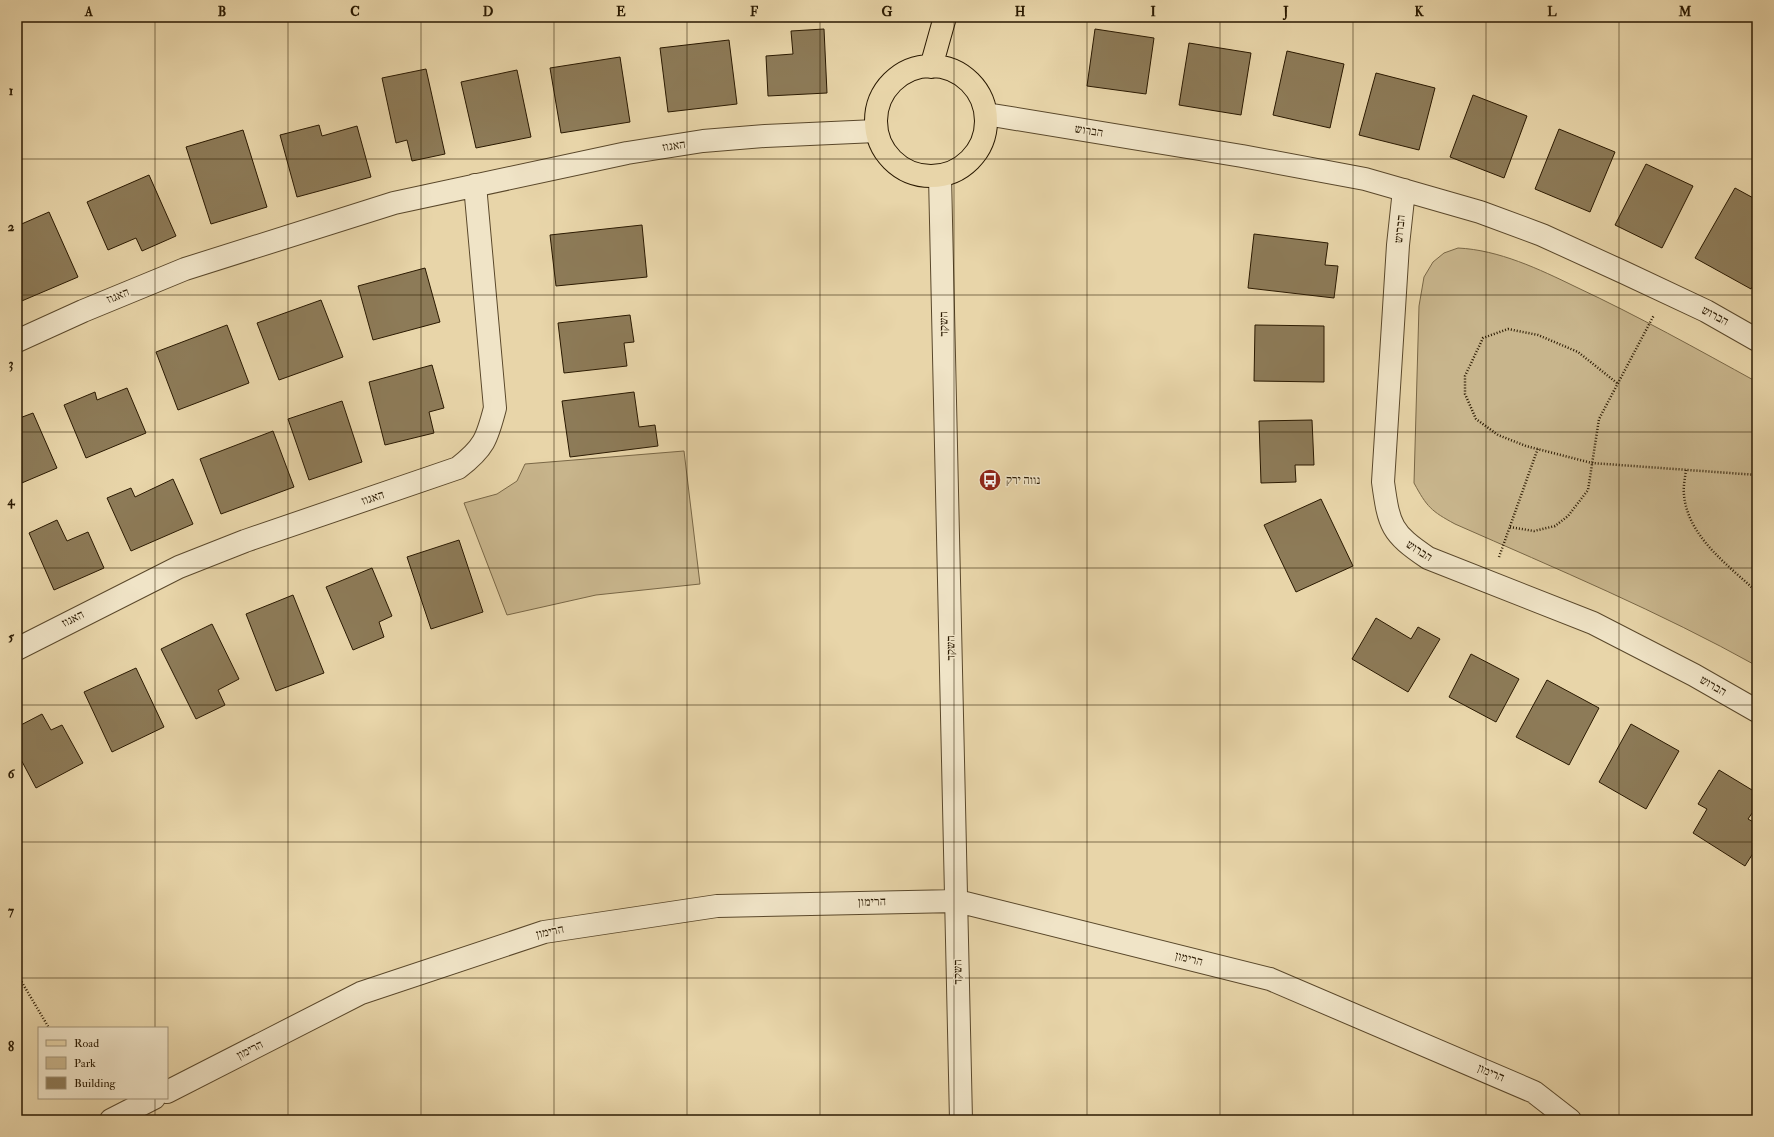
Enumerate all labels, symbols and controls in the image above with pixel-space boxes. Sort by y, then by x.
text: A [84,4,94,20]
text: B [218,4,226,20]
text: C [350,4,360,20]
text: D [483,4,494,20]
text: E [616,4,626,20]
text: F [750,4,759,20]
text: G [882,4,893,20]
text: H [1015,4,1026,20]
text: I [1150,4,1156,20]
text: J [1282,4,1289,21]
text: K [1414,4,1424,20]
text: L [1547,4,1557,20]
text: M [1678,4,1692,20]
text: 1 [9,83,14,99]
street label: הברוש [1074,121,1104,141]
street label: האגוז [661,137,687,155]
street label: הברוש [1391,214,1409,244]
text: 2 [8,219,15,235]
street label: האגוז [104,285,132,307]
street label: הברוש [1699,303,1731,329]
street label: השקד [936,311,952,337]
text: 3 [9,356,14,372]
bus stop icon: נווה ירק [977,467,1003,493]
place label: נווה ירק [1006,473,1040,488]
street label: האגוז [360,487,386,509]
text: 4 [6,493,15,509]
street label: הברוש [1403,537,1435,565]
street label: האגוז [59,607,87,631]
text: 5 [8,629,14,645]
street label: השקד [943,635,959,661]
street label: הברוש [1697,672,1729,700]
text: 6 [8,766,16,782]
street label: הרימון [858,894,886,910]
text: 7 [8,903,15,919]
street label: הרימון [535,922,565,942]
street label: הרימון [1174,948,1204,970]
street label: השקד [950,959,966,985]
legend [38,1027,168,1099]
text: Road [74,1036,99,1051]
street label: הרימון [234,1037,266,1063]
text: 8 [8,1039,14,1055]
text: Park [74,1056,96,1071]
street label: הרימון [1475,1061,1507,1085]
text: Building [74,1076,117,1091]

